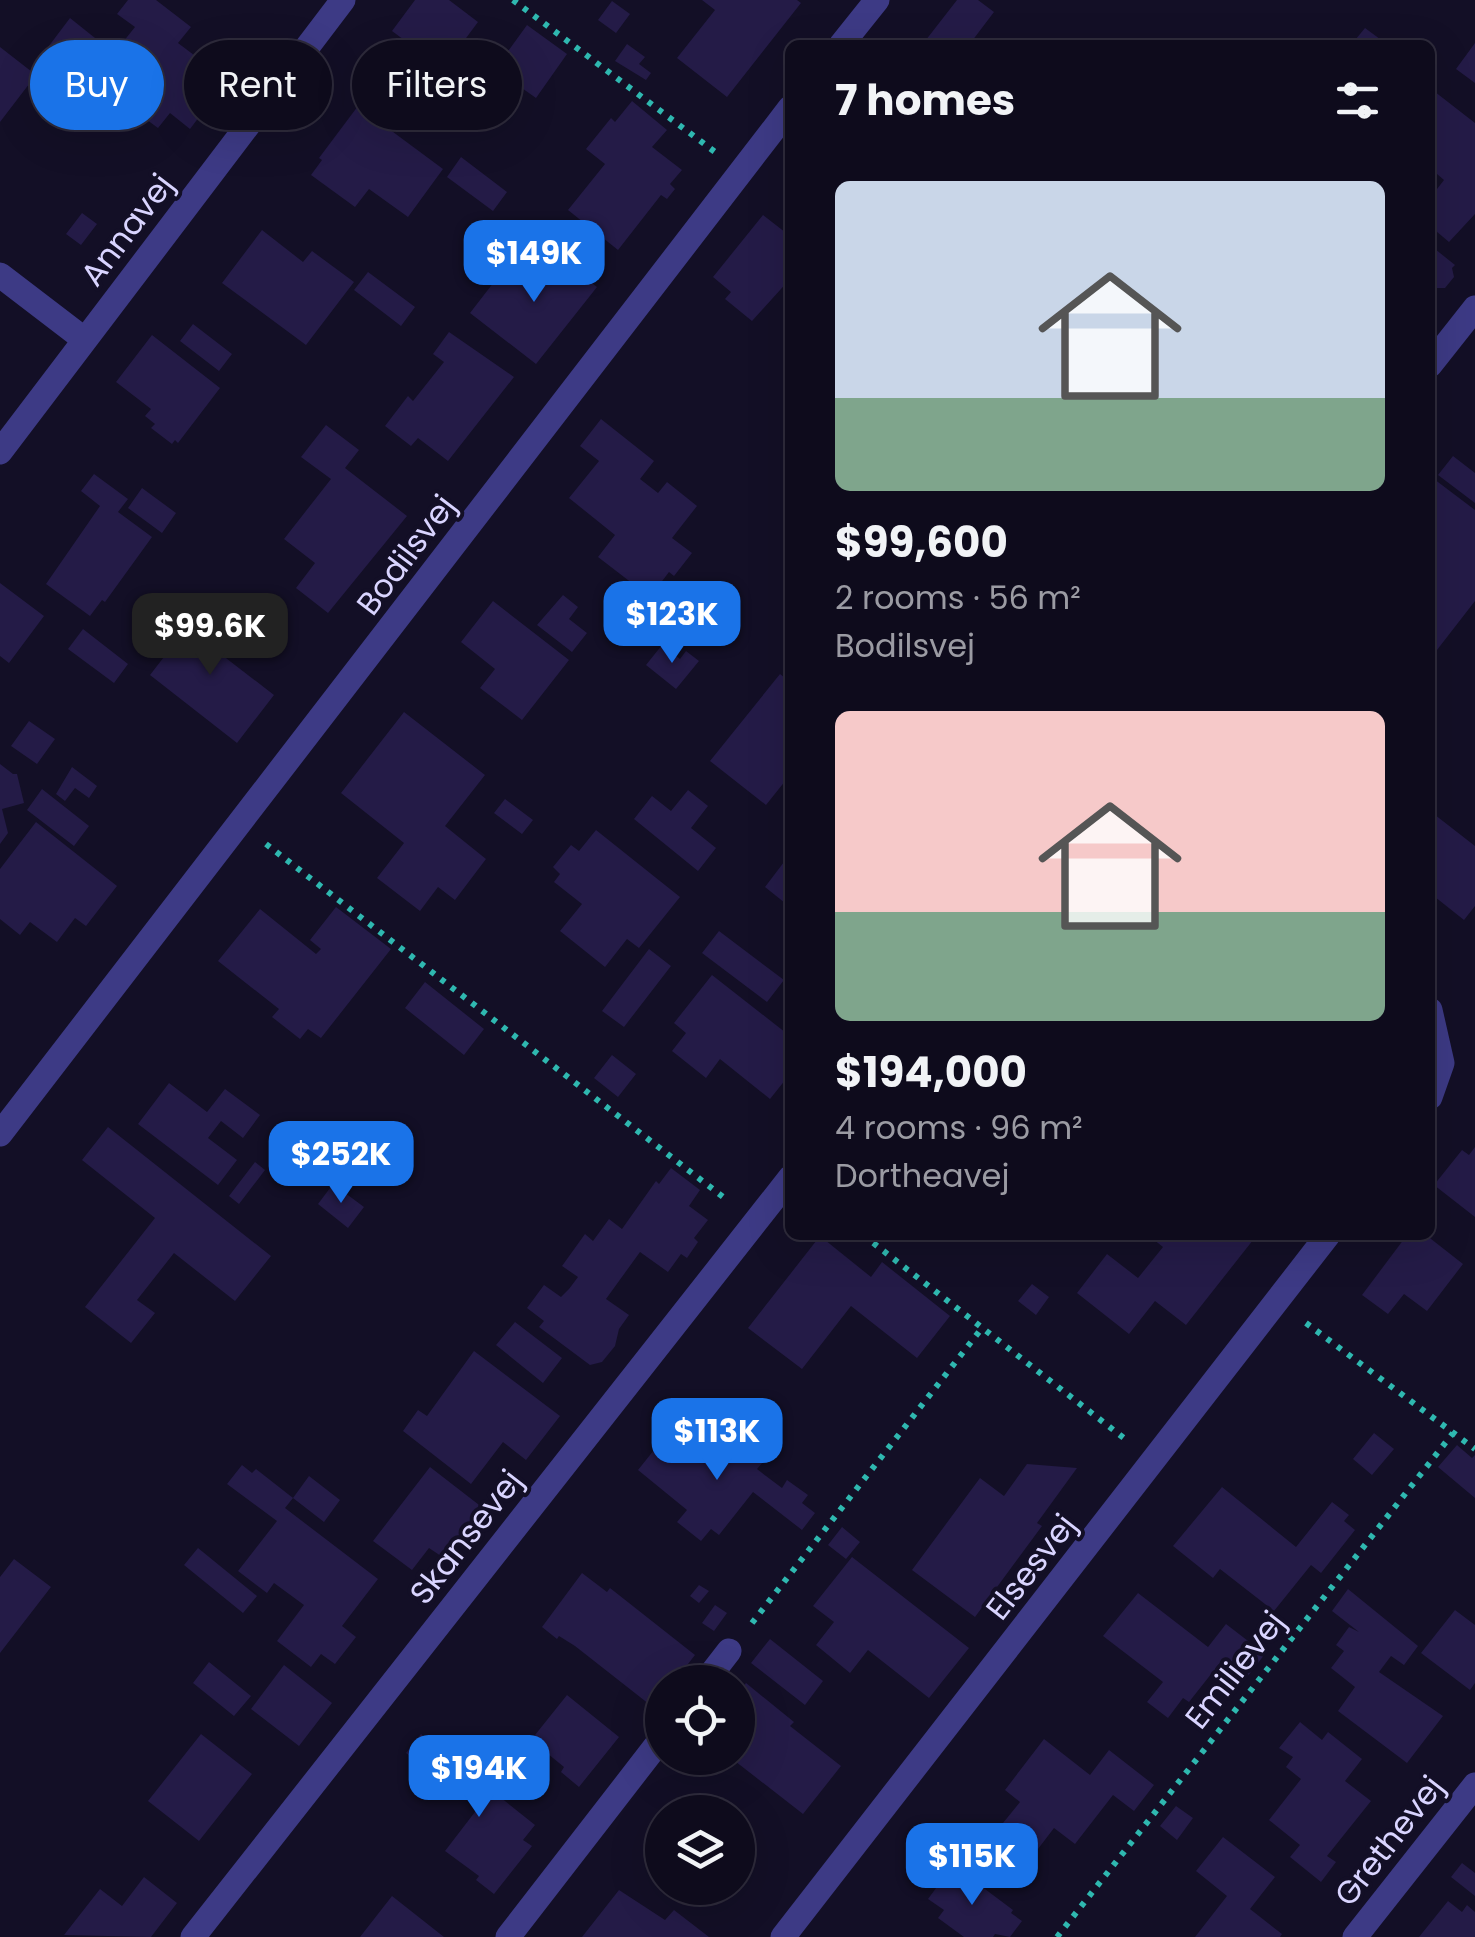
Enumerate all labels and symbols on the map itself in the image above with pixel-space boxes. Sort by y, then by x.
street label: Annavej [70,164,184,295]
pin: $149K [464,220,604,305]
street label: Bodilsvej [346,485,466,624]
pin: $123K [602,581,742,666]
pin: $99.6K [129,593,291,678]
pin: $252K [271,1121,411,1206]
pin: $113K [647,1398,787,1483]
street label: Skansevej [399,1460,532,1613]
street label: Elsesvej [975,1504,1086,1629]
street label: Emilievej [1174,1601,1295,1738]
pin: $194K [409,1735,549,1820]
street label: Grethevej [1323,1766,1454,1915]
pin: $115K [902,1823,1042,1908]

